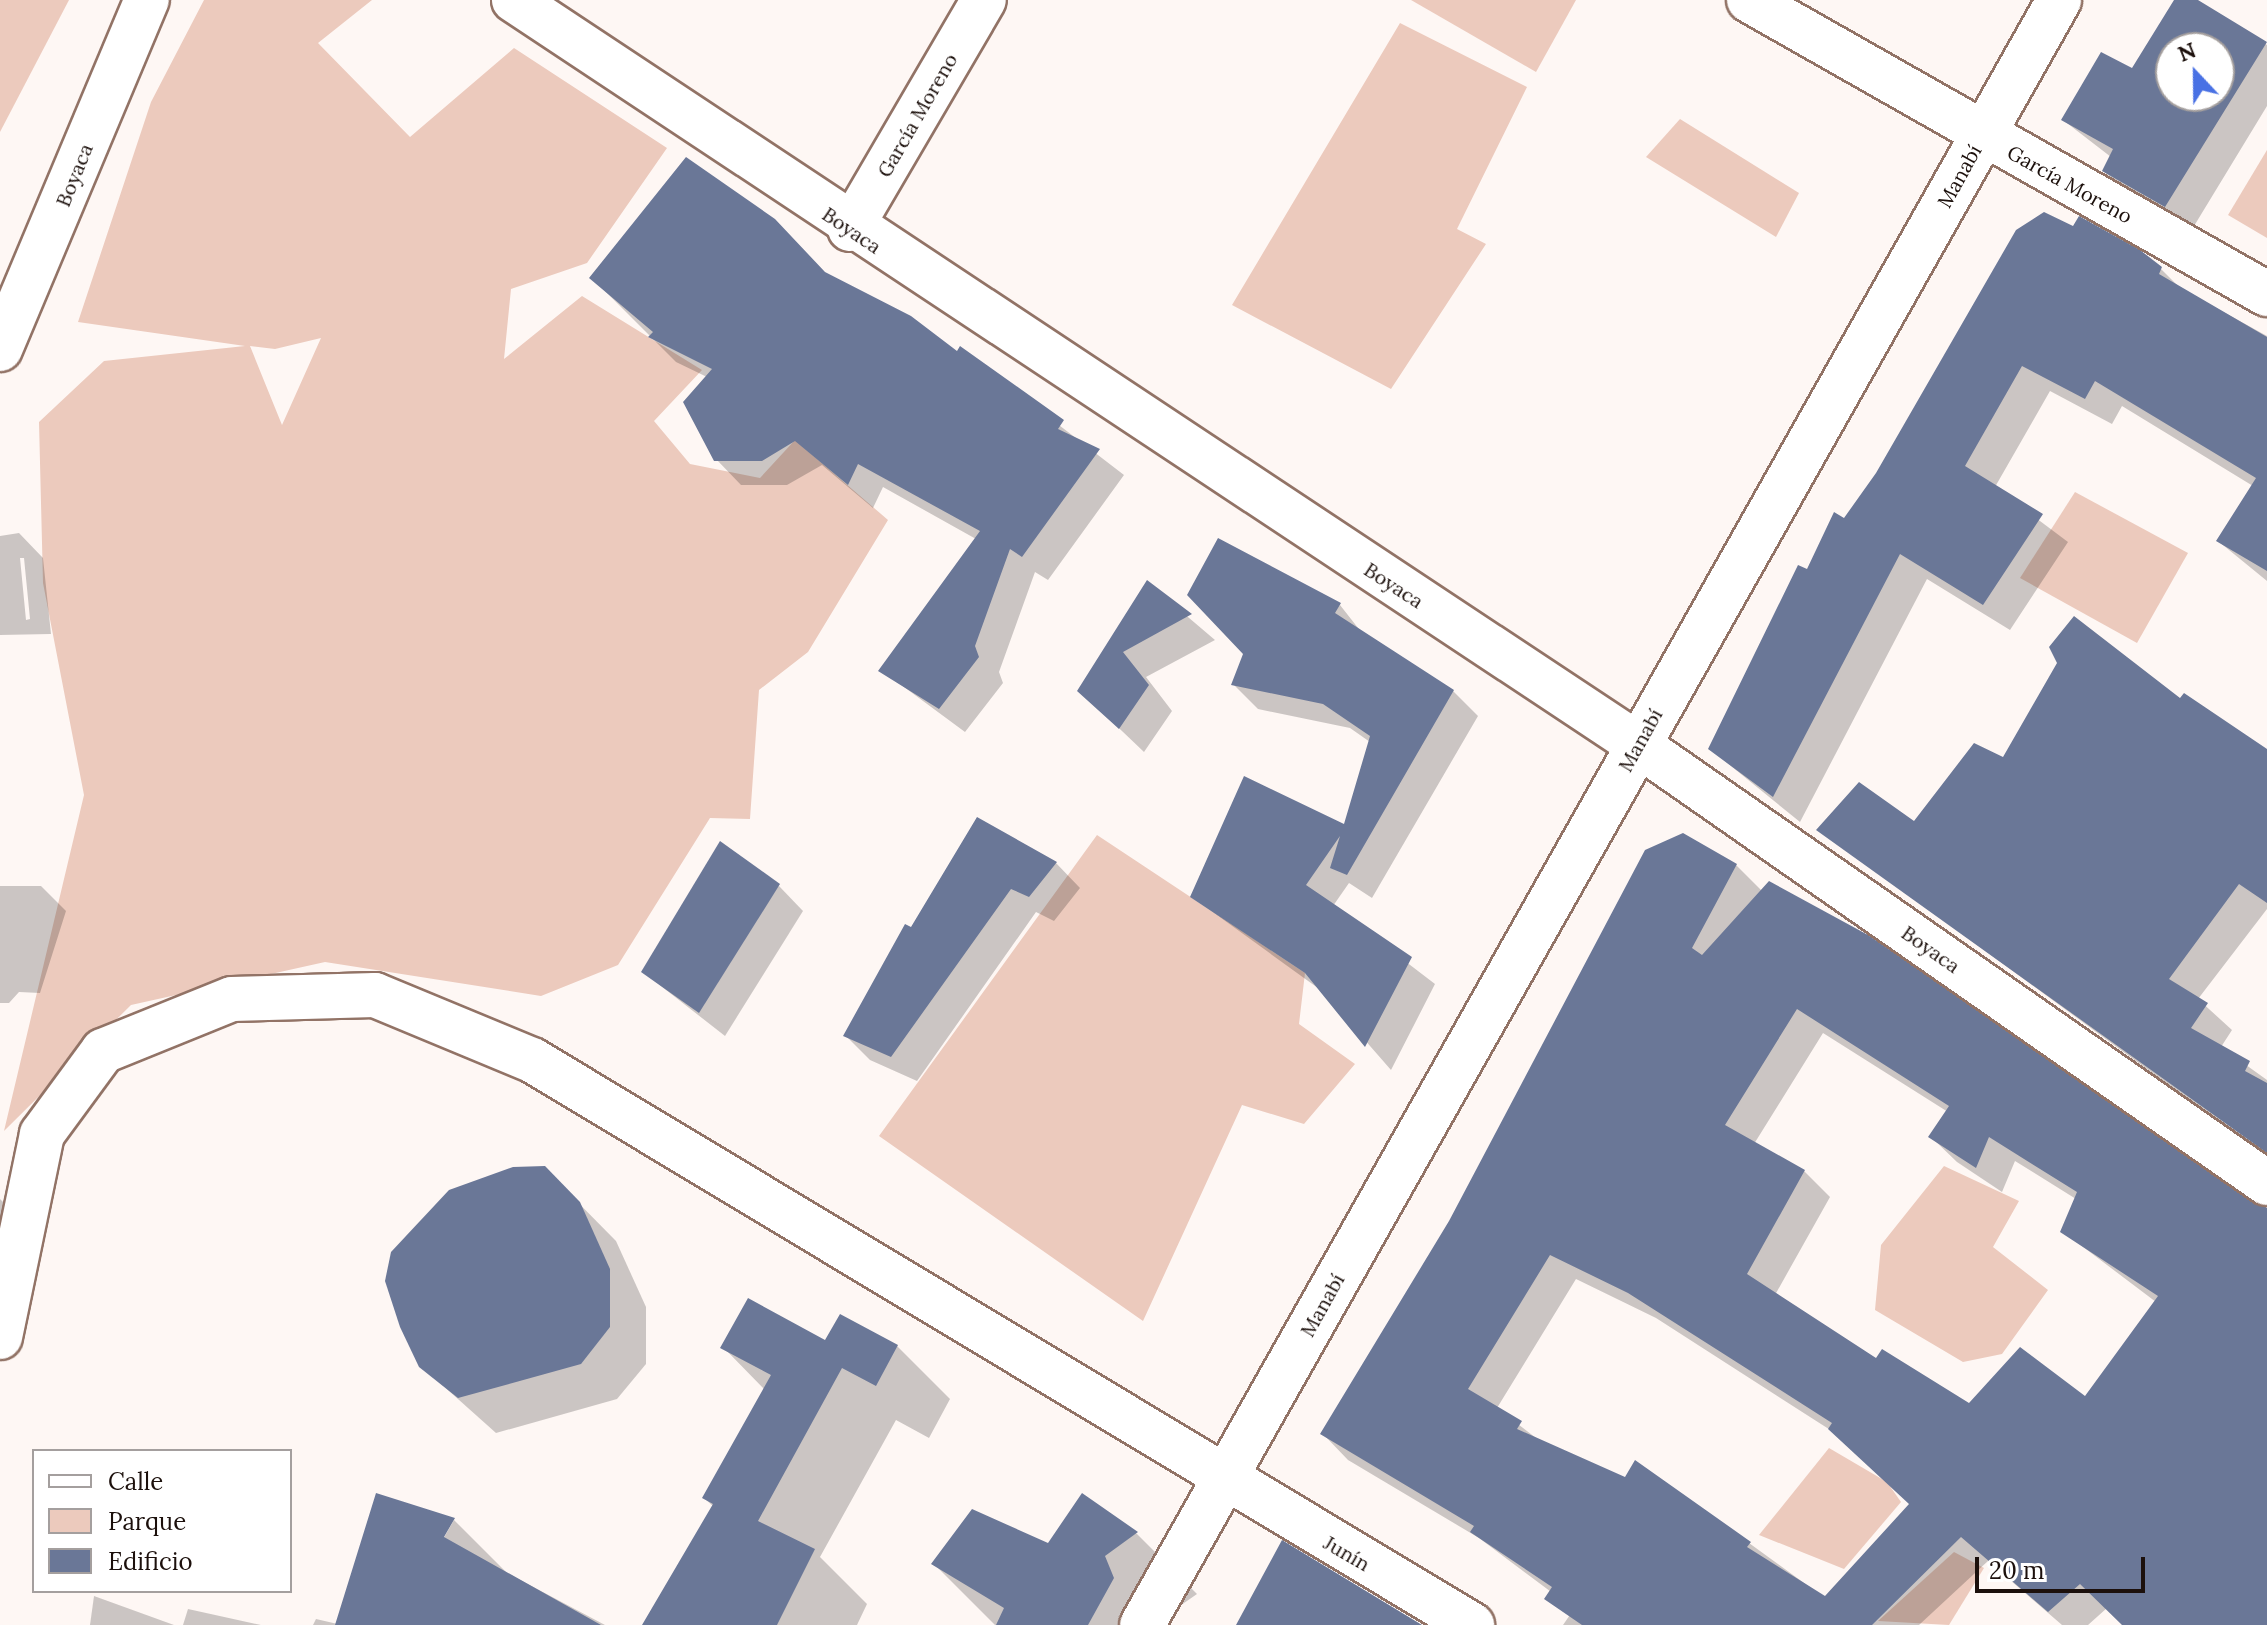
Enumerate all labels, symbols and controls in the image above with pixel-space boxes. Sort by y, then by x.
north arrow [2155,32,2235,112]
text: N [2174,35,2200,68]
street label: García Moreno [872,49,962,181]
street label: Boyaca [51,140,97,210]
street label: Manabí [1932,140,1986,212]
street label: García Moreno [2003,140,2137,228]
street label: Boyaca [818,202,886,258]
street label: Boyaca [1360,557,1428,613]
street label: Manabí [1613,704,1667,776]
street label: Boyaca [1897,920,1965,978]
street label: Manabí [1295,1269,1349,1341]
legend [32,1449,292,1593]
text: Calle [108,1466,163,1497]
text: Parque [108,1506,186,1537]
street label: Junín [1320,1530,1374,1576]
scale bar [1979,1541,2149,1591]
text: Edificio [108,1546,193,1577]
text: 20 m [1989,1555,2045,1586]

